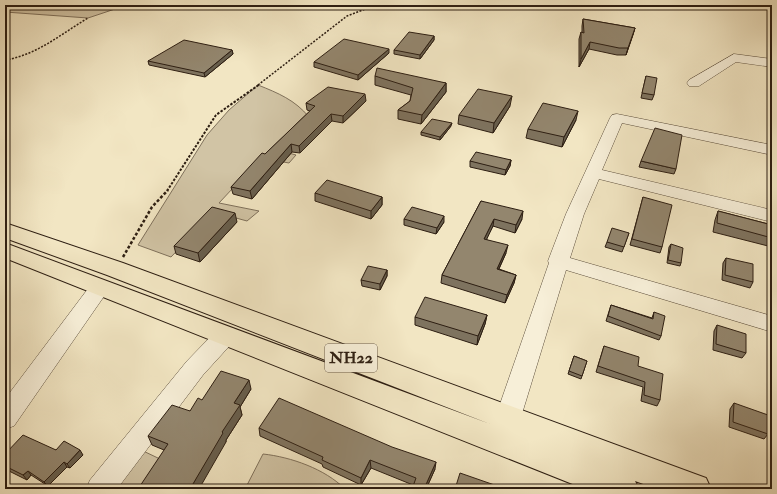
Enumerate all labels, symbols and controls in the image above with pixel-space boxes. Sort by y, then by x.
road number: NH22 [325,344,377,372]

